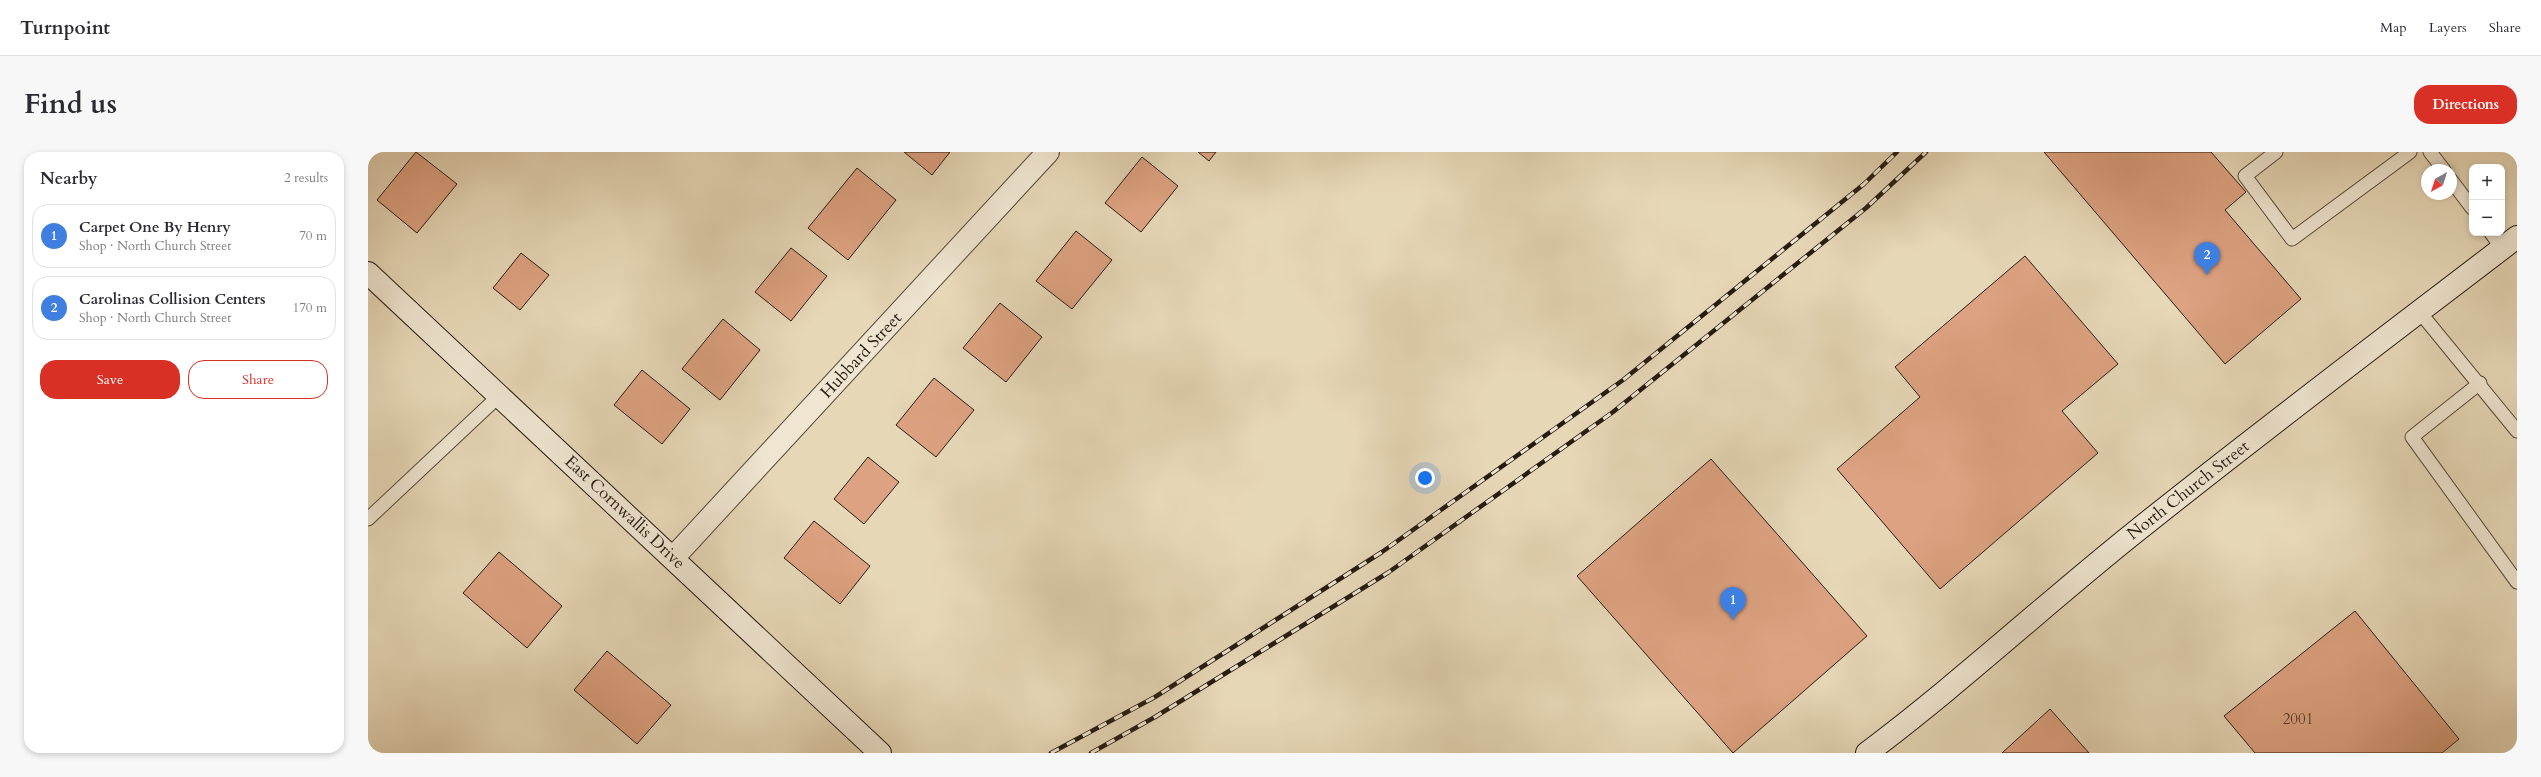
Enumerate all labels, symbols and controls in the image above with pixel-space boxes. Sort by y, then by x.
text: Turnpoint [20,15,110,41]
text: Map [2380,18,2407,37]
text: Layers [2429,18,2467,37]
text: Share [2489,18,2521,37]
text: Find us [24,85,117,123]
button: Directions [2414,85,2517,124]
north arrow [2421,164,2457,200]
map controls [2469,164,2505,236]
button: + [2469,164,2505,200]
text: Nearby [40,167,97,190]
text: 2 results [284,169,328,187]
button: − [2469,200,2505,236]
text: Carpet One By Henry [79,217,231,237]
text: 1 [51,227,57,245]
text: 70 m [299,227,327,245]
text: Shop · North Church Street [79,237,231,255]
pin: 2 [2194,242,2220,275]
text: Carolinas Collision Centers [79,289,266,309]
text: 2 [51,299,57,317]
text: 170 m [293,299,327,317]
street label: Hubbard Street [815,307,907,403]
text: Shop · North Church Street [79,309,231,327]
button: Save [40,360,180,399]
button: Share [188,360,328,399]
street label: North Church Street [2122,435,2254,545]
street label: East Cornwallis Drive [560,450,690,574]
your location [1415,468,1435,488]
pin: 1 [1720,587,1746,620]
house number: 2001 [2283,709,2313,729]

